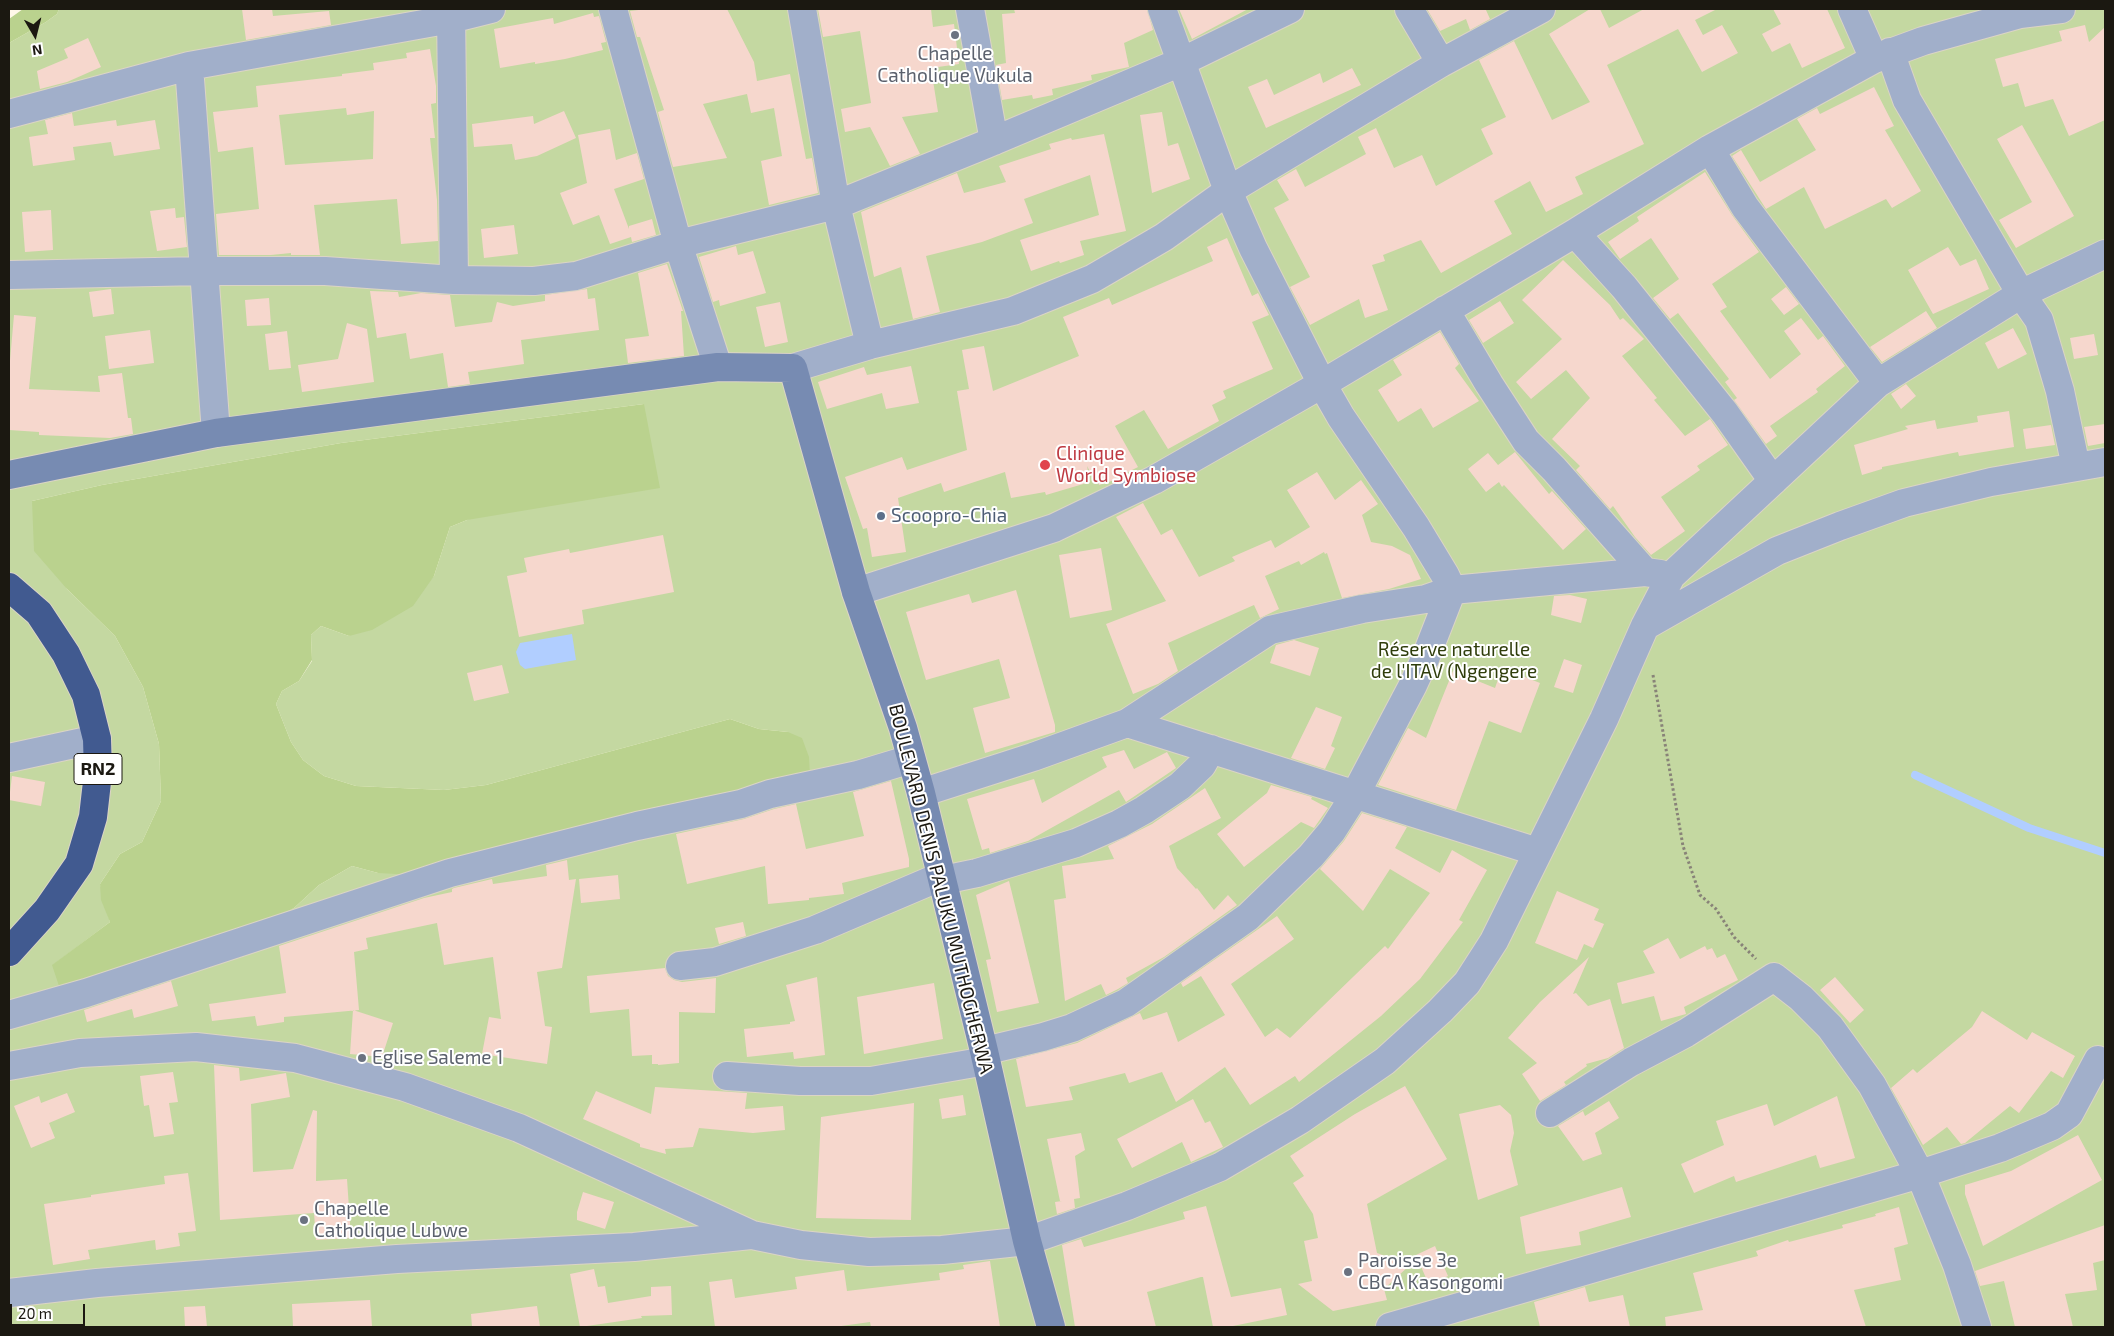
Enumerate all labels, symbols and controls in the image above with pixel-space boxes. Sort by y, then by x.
north arrow [10,10,60,60]
marker: Chapelle Catholique Vukula [949,29,961,41]
text: N [31,41,43,59]
place label: Chapelle Catholique Vukula [877,43,1033,87]
place label: Clinique World Symbiose [1056,443,1196,487]
marker: Clinique World Symbiose [1038,458,1052,472]
place label: Scoopro-Chia [891,505,1007,527]
marker: Scoopro-Chia [875,510,887,522]
park label: Réserve naturelle de l'ITAV (Ngengere [1371,639,1537,683]
street label: BOULEVARD DENIS PALUKU MUTHOGHERWA [884,702,998,1076]
road number: RN2 [74,754,122,784]
place label: Eglise Saleme 1 [372,1047,503,1069]
marker: Eglise Saleme 1 [356,1052,368,1064]
place label: Chapelle Catholique Lubwe [314,1198,468,1242]
marker: Chapelle Catholique Lubwe [298,1214,310,1226]
place label: Paroisse 3e CBCA Kasongomi [1358,1250,1503,1294]
marker: Paroisse 3e CBCA Kasongomi [1342,1266,1354,1278]
scale bar [12,1294,88,1326]
text: 20 m [18,1304,52,1322]

